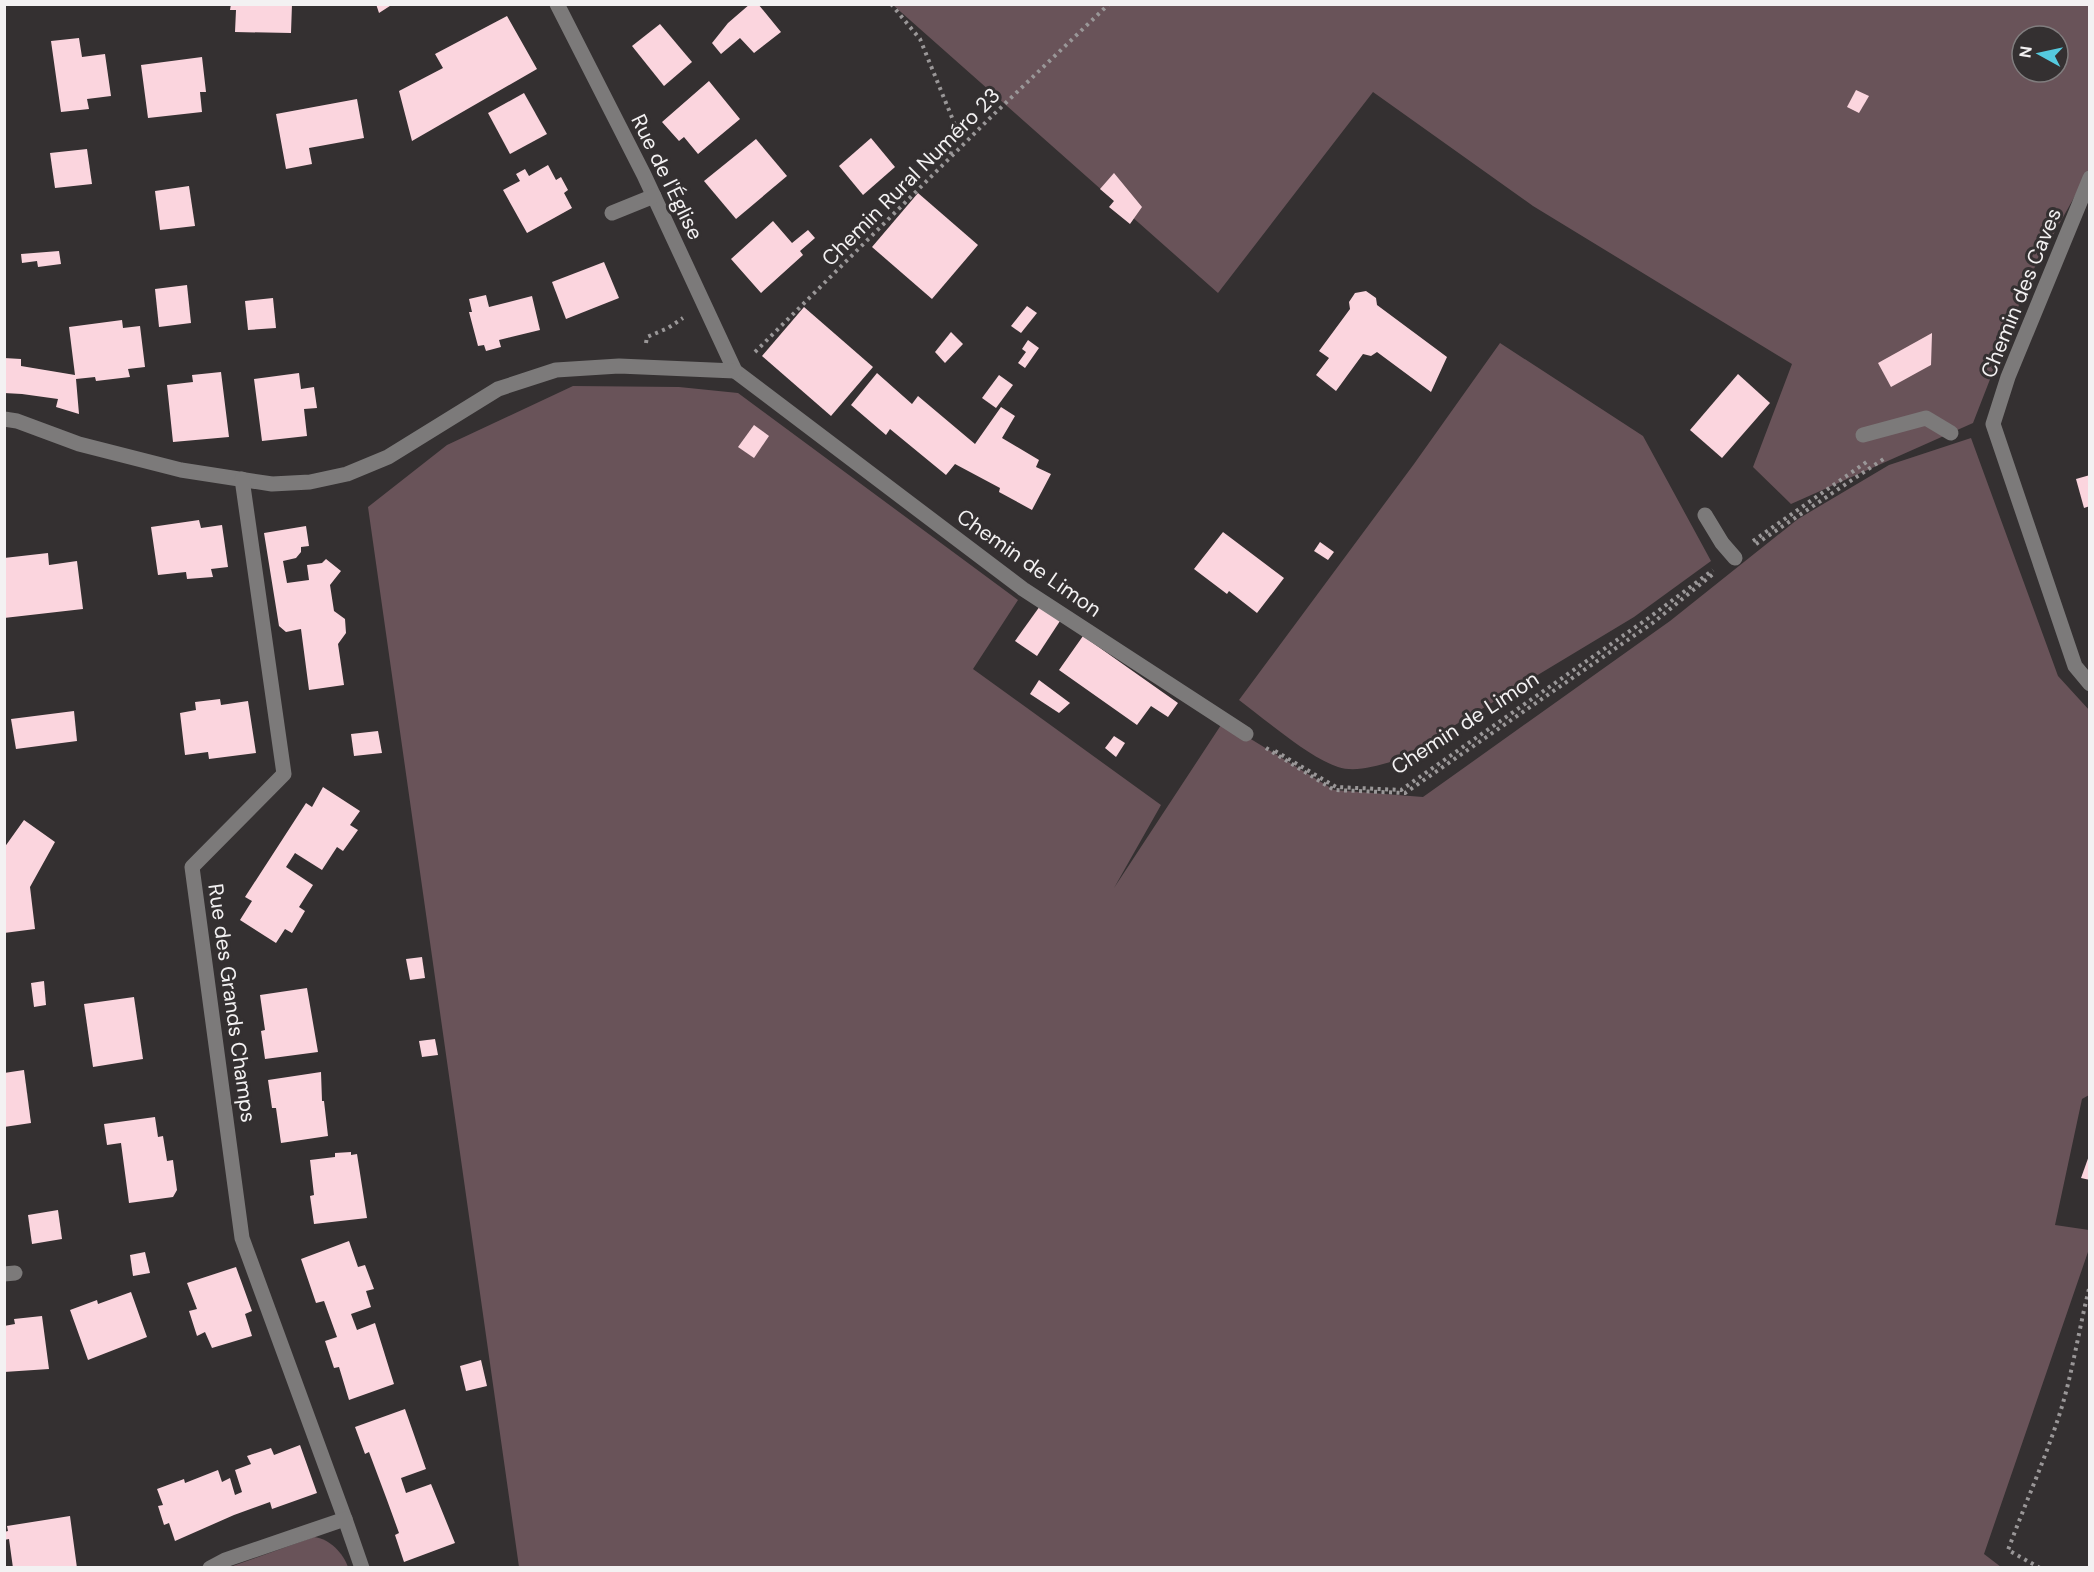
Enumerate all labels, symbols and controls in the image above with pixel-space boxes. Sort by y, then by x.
north arrow [2010,24,2070,84]
text: N [2014,45,2037,59]
street label: Chemin Rural Numéro 23 [816,82,1006,272]
street label: Rue de l'Église [624,110,710,245]
street label: Chemin des Caves [1974,204,2068,382]
street label: Chemin de Limon [951,503,1107,623]
street label: Chemin de Limon [1386,665,1544,781]
street label: Rue des Grands Champs [201,882,263,1124]

